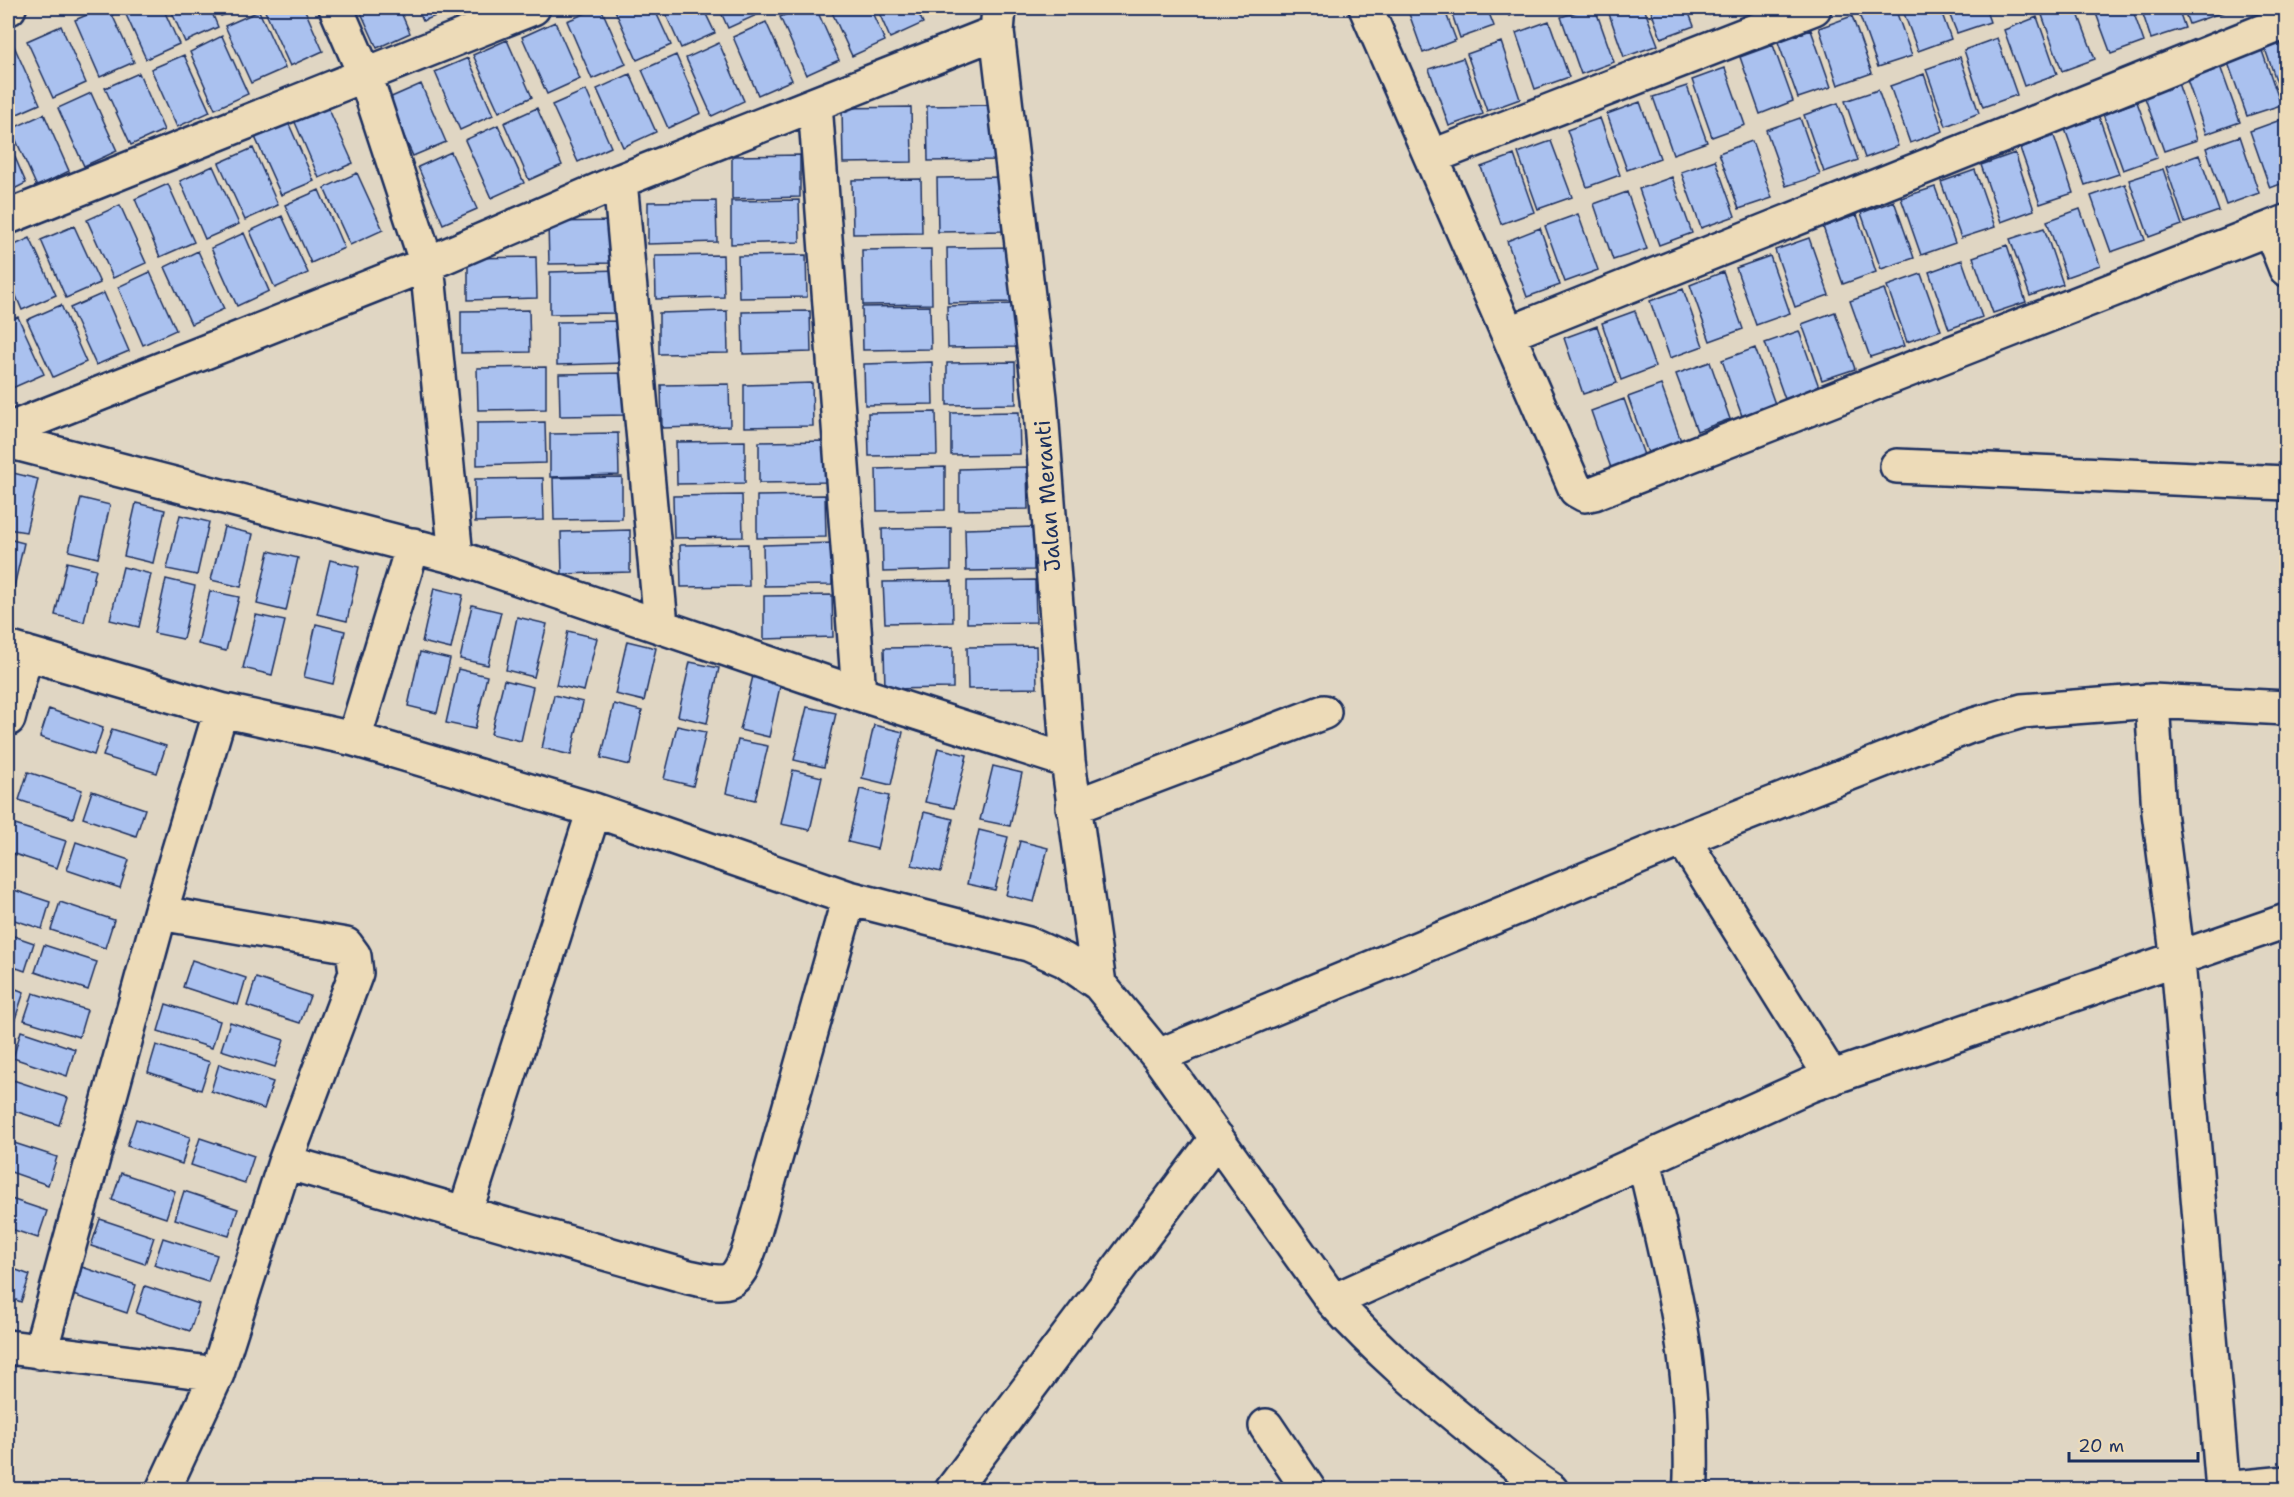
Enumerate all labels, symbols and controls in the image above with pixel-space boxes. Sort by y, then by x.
street label: Jalan Meranti [1028,419,1067,573]
scale bar [2069,1425,2198,1463]
text: 20 m [2078,1434,2124,1458]

